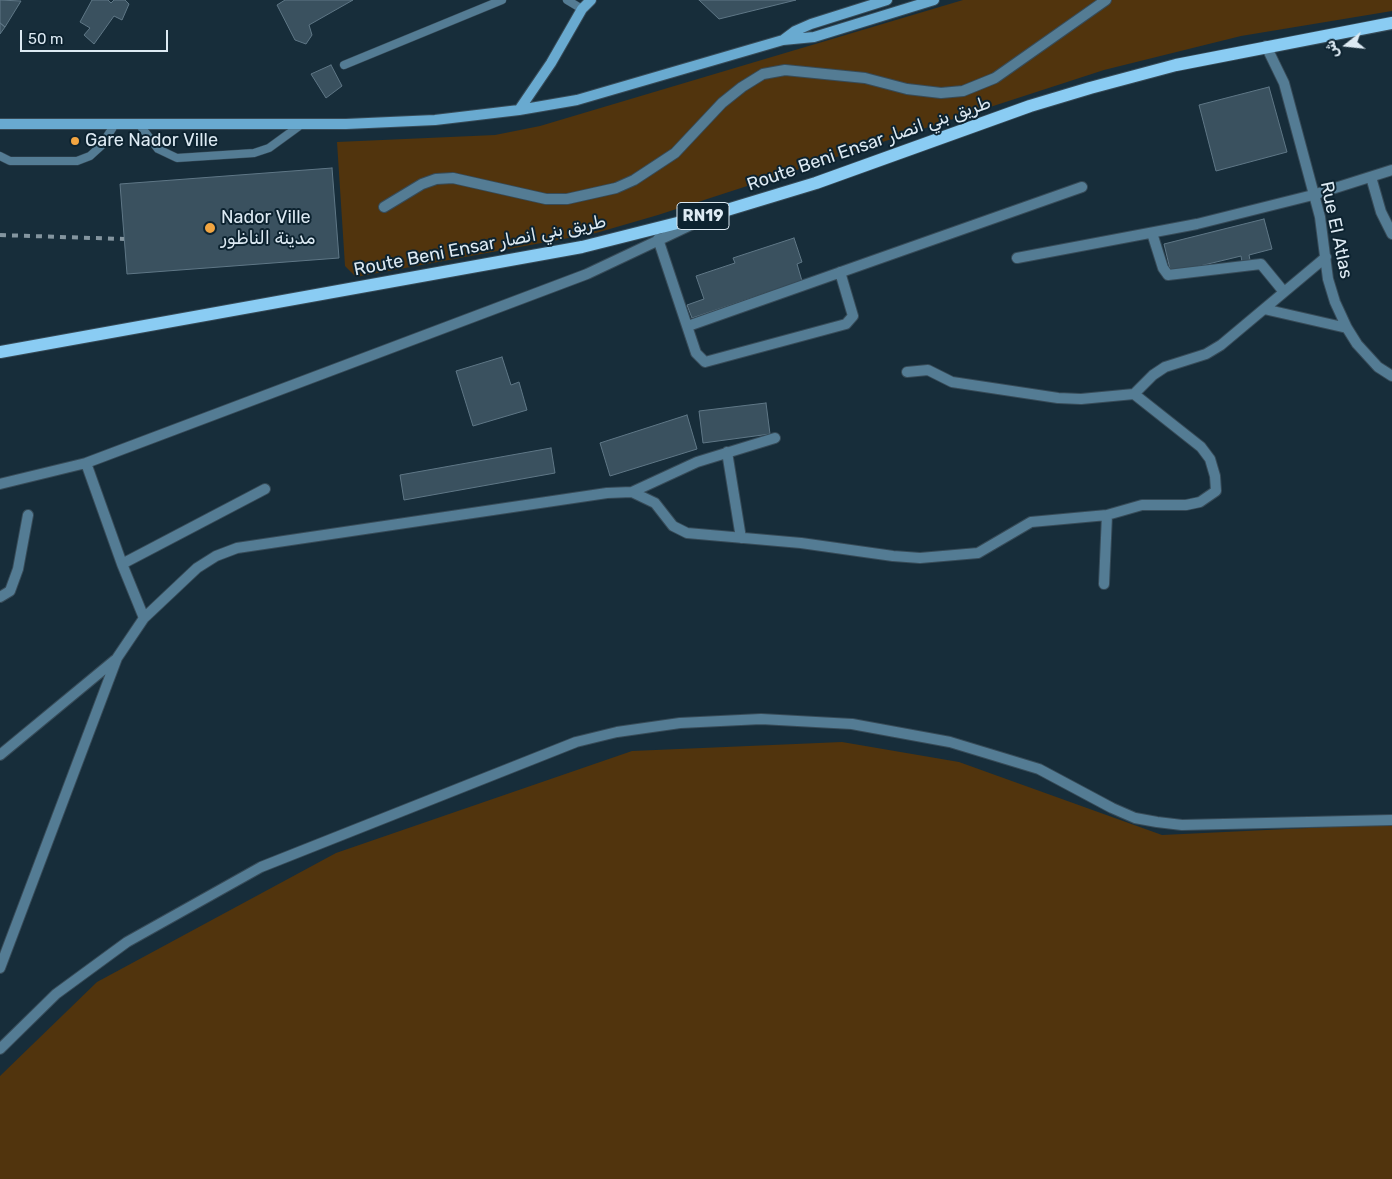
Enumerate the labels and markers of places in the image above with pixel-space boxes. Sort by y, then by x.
place label: Gare Nador Ville [85,130,218,152]
marker: Gare Nador Ville [69,135,81,147]
place label: Nador Ville مدينة الناظور [221,207,315,250]
marker: Nador Ville مدينة الناظور [203,221,217,235]

